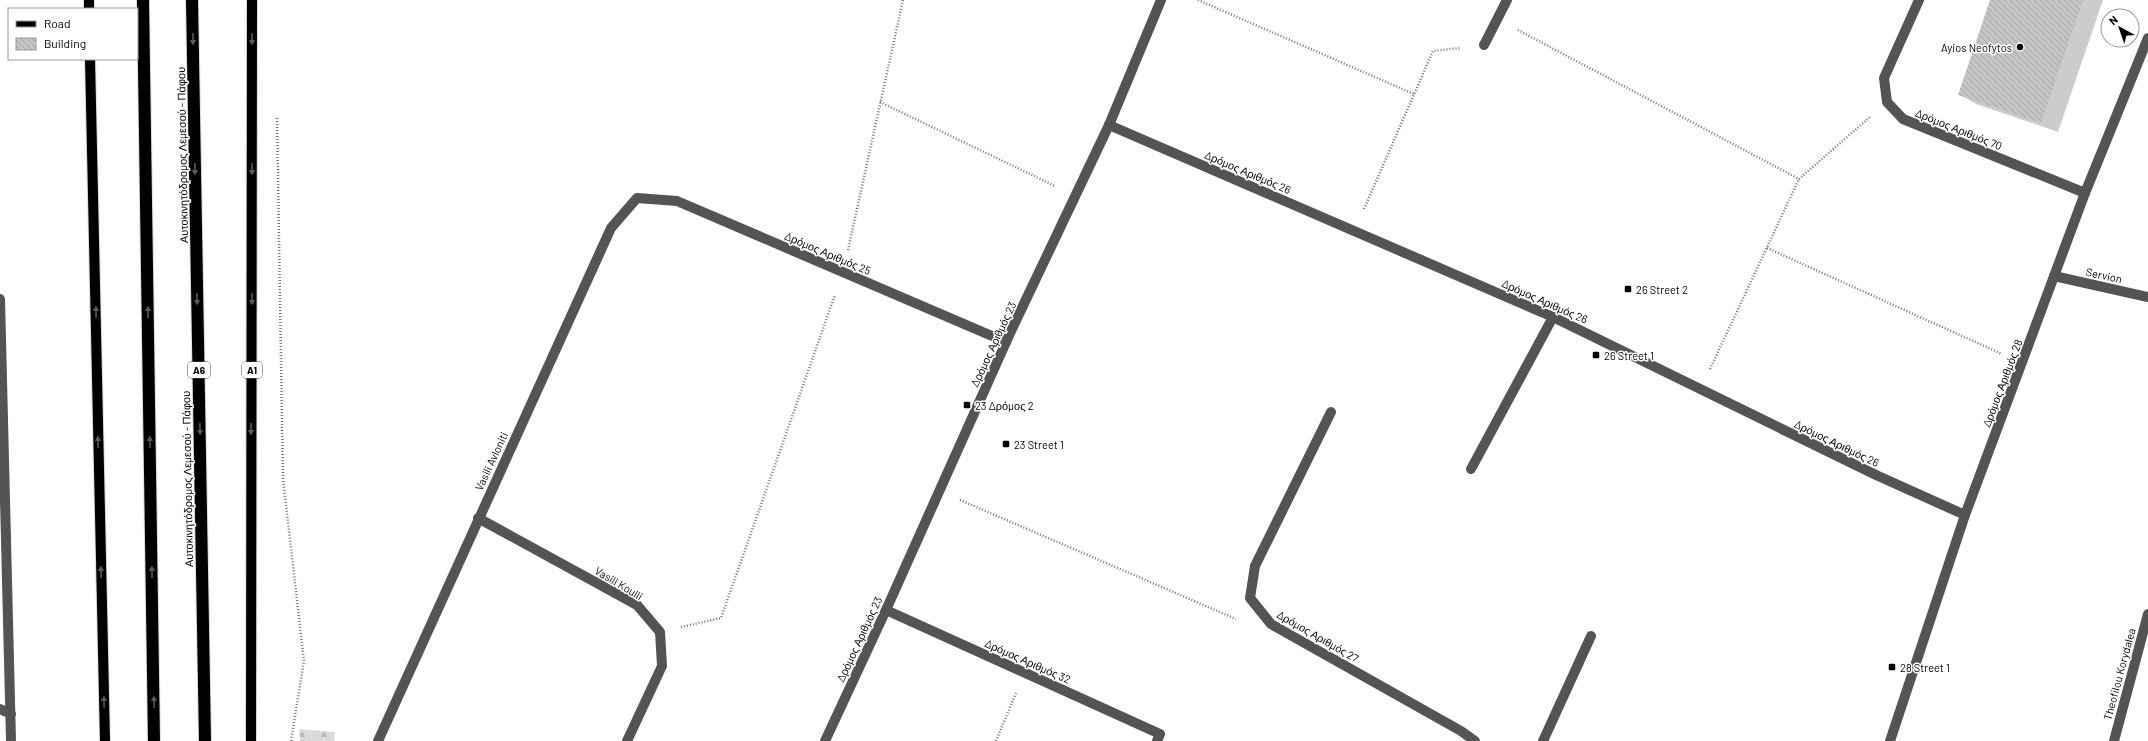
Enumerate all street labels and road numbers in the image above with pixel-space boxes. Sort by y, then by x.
street label: Αυτοκινητόδρομος Λεμεσού - Πάφου [174,67,190,243]
street label: Δρόμος Αριθμός 70 [1914,106,2004,152]
street label: Δρόμος Αριθμός 26 [1203,148,1293,196]
street label: Δρόμος Αριθμός 25 [783,229,873,277]
street label: Servion [2085,265,2123,285]
street label: Δρόμος Αριθμός 26 [1500,276,1590,326]
street label: Δρόμος Αριθμός 23 [968,299,1018,389]
street label: Δρόμος Αριθμός 28 [1979,337,2025,428]
road number: A6 [188,362,210,378]
road number: A1 [242,362,262,378]
street label: Αυτοκινητόδρομος Λεμεσού - Πάφου [179,391,195,567]
street label: Δρόμος Αριθμός 26 [1793,417,1882,469]
street label: Vasili Avloniti [472,430,510,492]
street label: Vasili Koulli [593,564,645,602]
street label: Δρόμος Αριθμός 23 [834,594,884,684]
street label: Δρόμος Αριθμός 27 [1275,607,1361,665]
street label: Theofilou Korydalea [2100,627,2138,721]
street label: Δρόμος Αριθμός 32 [983,636,1073,686]

